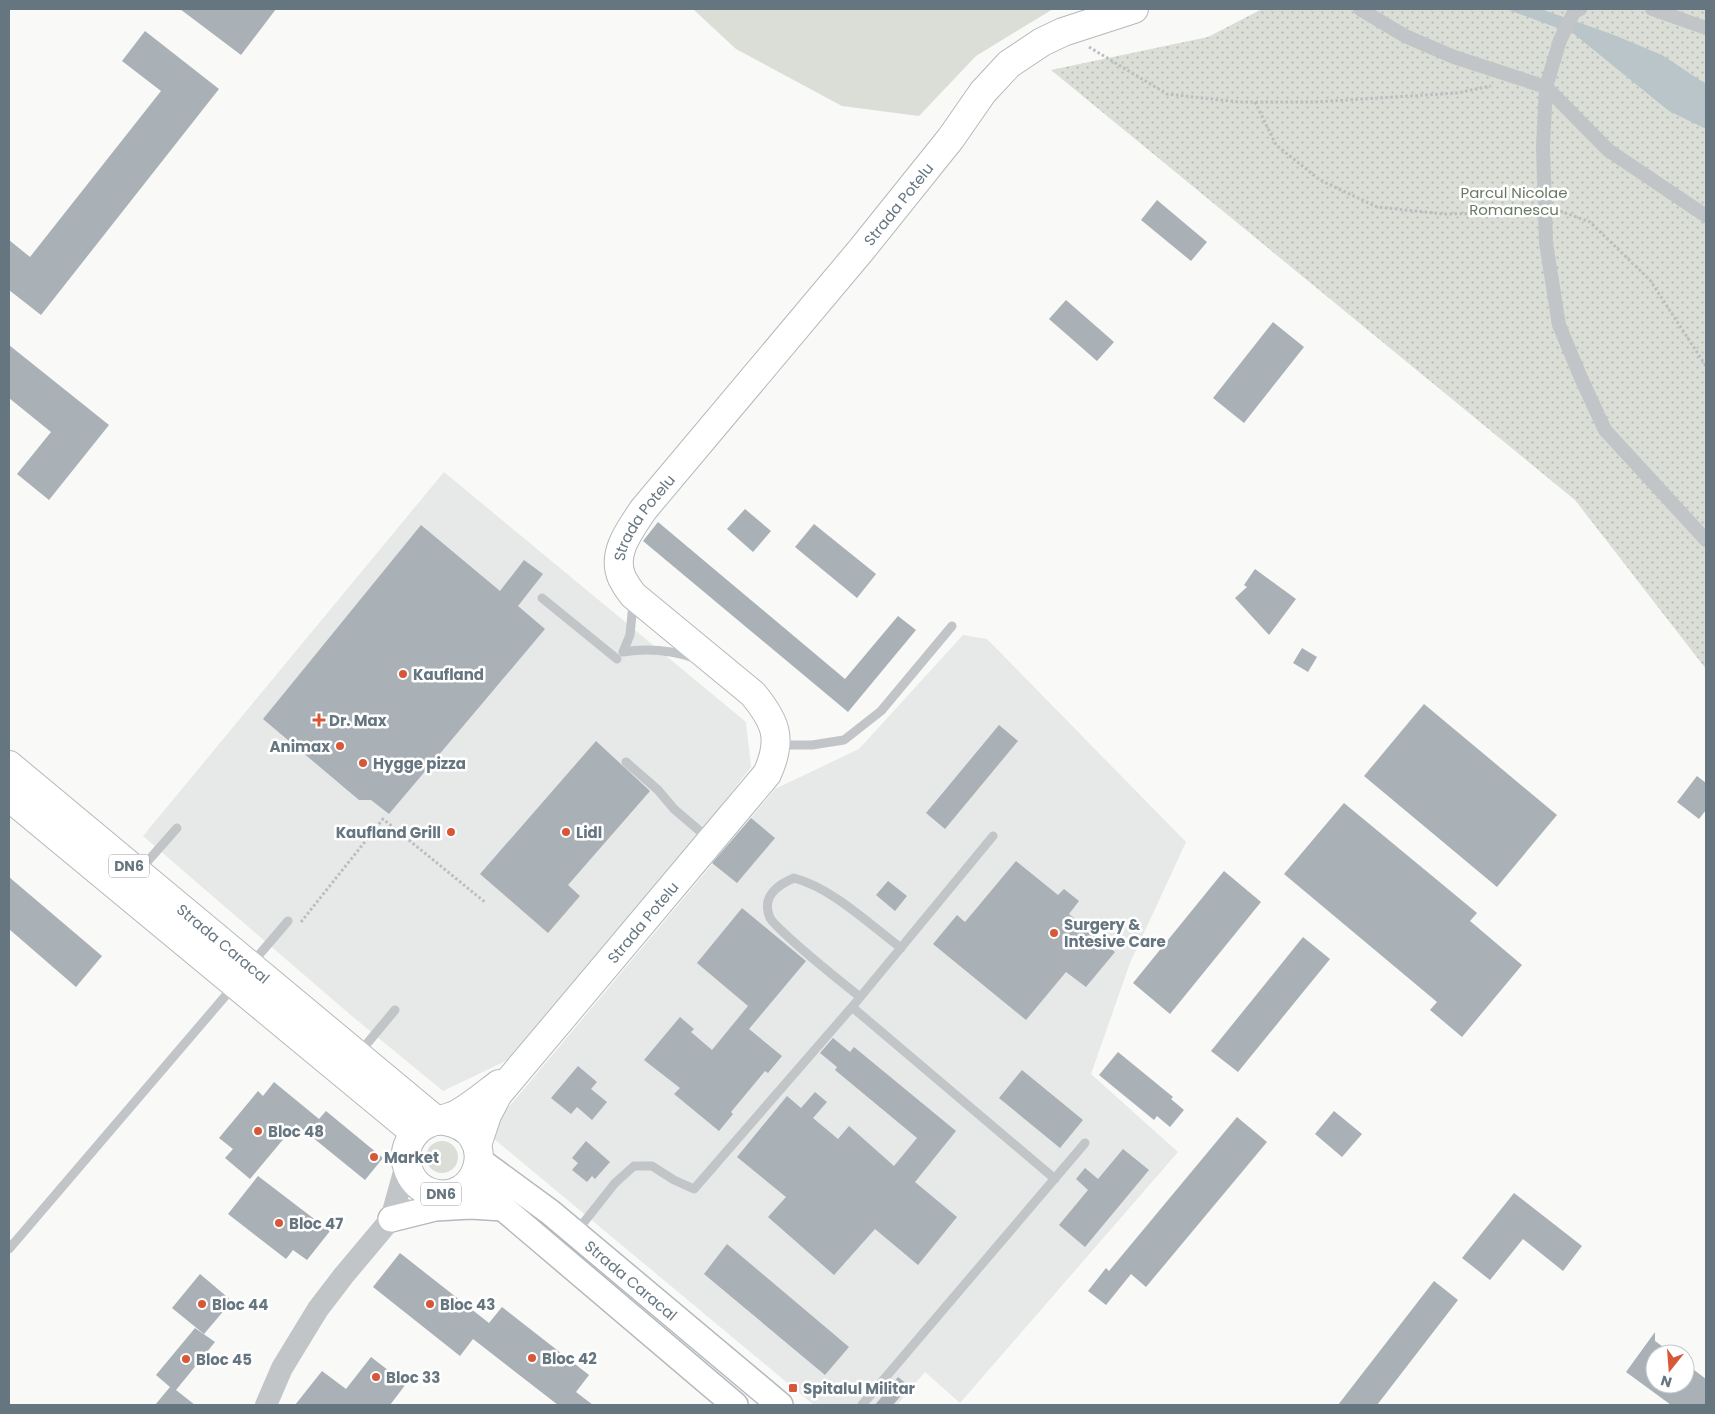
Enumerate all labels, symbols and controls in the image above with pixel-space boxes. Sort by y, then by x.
street label: Strada Potelu [859,158,938,250]
park label: Parcul Nicolae Romanescu [1461,182,1567,220]
street label: Strada Potelu [608,470,679,562]
place label: Kaufland [413,664,484,685]
marker: Kaufland [397,668,409,680]
place label: Dr. Max [329,710,387,731]
marker: Dr. Max [313,714,325,726]
place label: Animax [270,736,330,757]
marker: Animax [334,740,346,752]
place label: Hygge pizza [373,753,466,774]
marker: Hygge pizza [357,757,369,769]
place label: Kaufland Grill [336,822,441,843]
place label: Lidl [576,822,602,843]
marker: Kaufland Grill [445,826,457,838]
marker: Lidl [560,826,572,838]
road number: DN6 [109,854,149,878]
street label: Strada Potelu [602,877,683,967]
street label: Strada Caracal [173,899,274,988]
place label: Surgery & Intesive Care [1064,914,1166,952]
marker: Surgery & Intesive Care [1048,927,1060,939]
place label: Bloc 48 [268,1121,324,1142]
marker: Bloc 48 [252,1125,264,1137]
place label: Market [384,1147,439,1168]
marker: Market [368,1151,380,1163]
road number: DN6 [421,1182,461,1206]
place label: Bloc 47 [289,1213,343,1234]
marker: Bloc 47 [273,1217,285,1229]
street label: Strada Caracal [580,1235,682,1325]
place label: Bloc 44 [212,1294,268,1315]
place label: Bloc 43 [440,1294,495,1315]
marker: Bloc 44 [196,1298,208,1310]
marker: Bloc 43 [424,1298,436,1310]
north arrow [1645,1344,1695,1394]
place label: Bloc 42 [542,1348,597,1369]
place label: Bloc 45 [196,1349,252,1370]
marker: Bloc 42 [526,1352,538,1364]
marker: Bloc 45 [180,1353,192,1365]
place label: Bloc 33 [386,1367,440,1388]
text: N [1658,1370,1674,1393]
marker: Bloc 33 [370,1371,382,1383]
place label: Spitalul Militar [803,1378,916,1399]
marker: Spitalul Militar [787,1382,799,1394]

